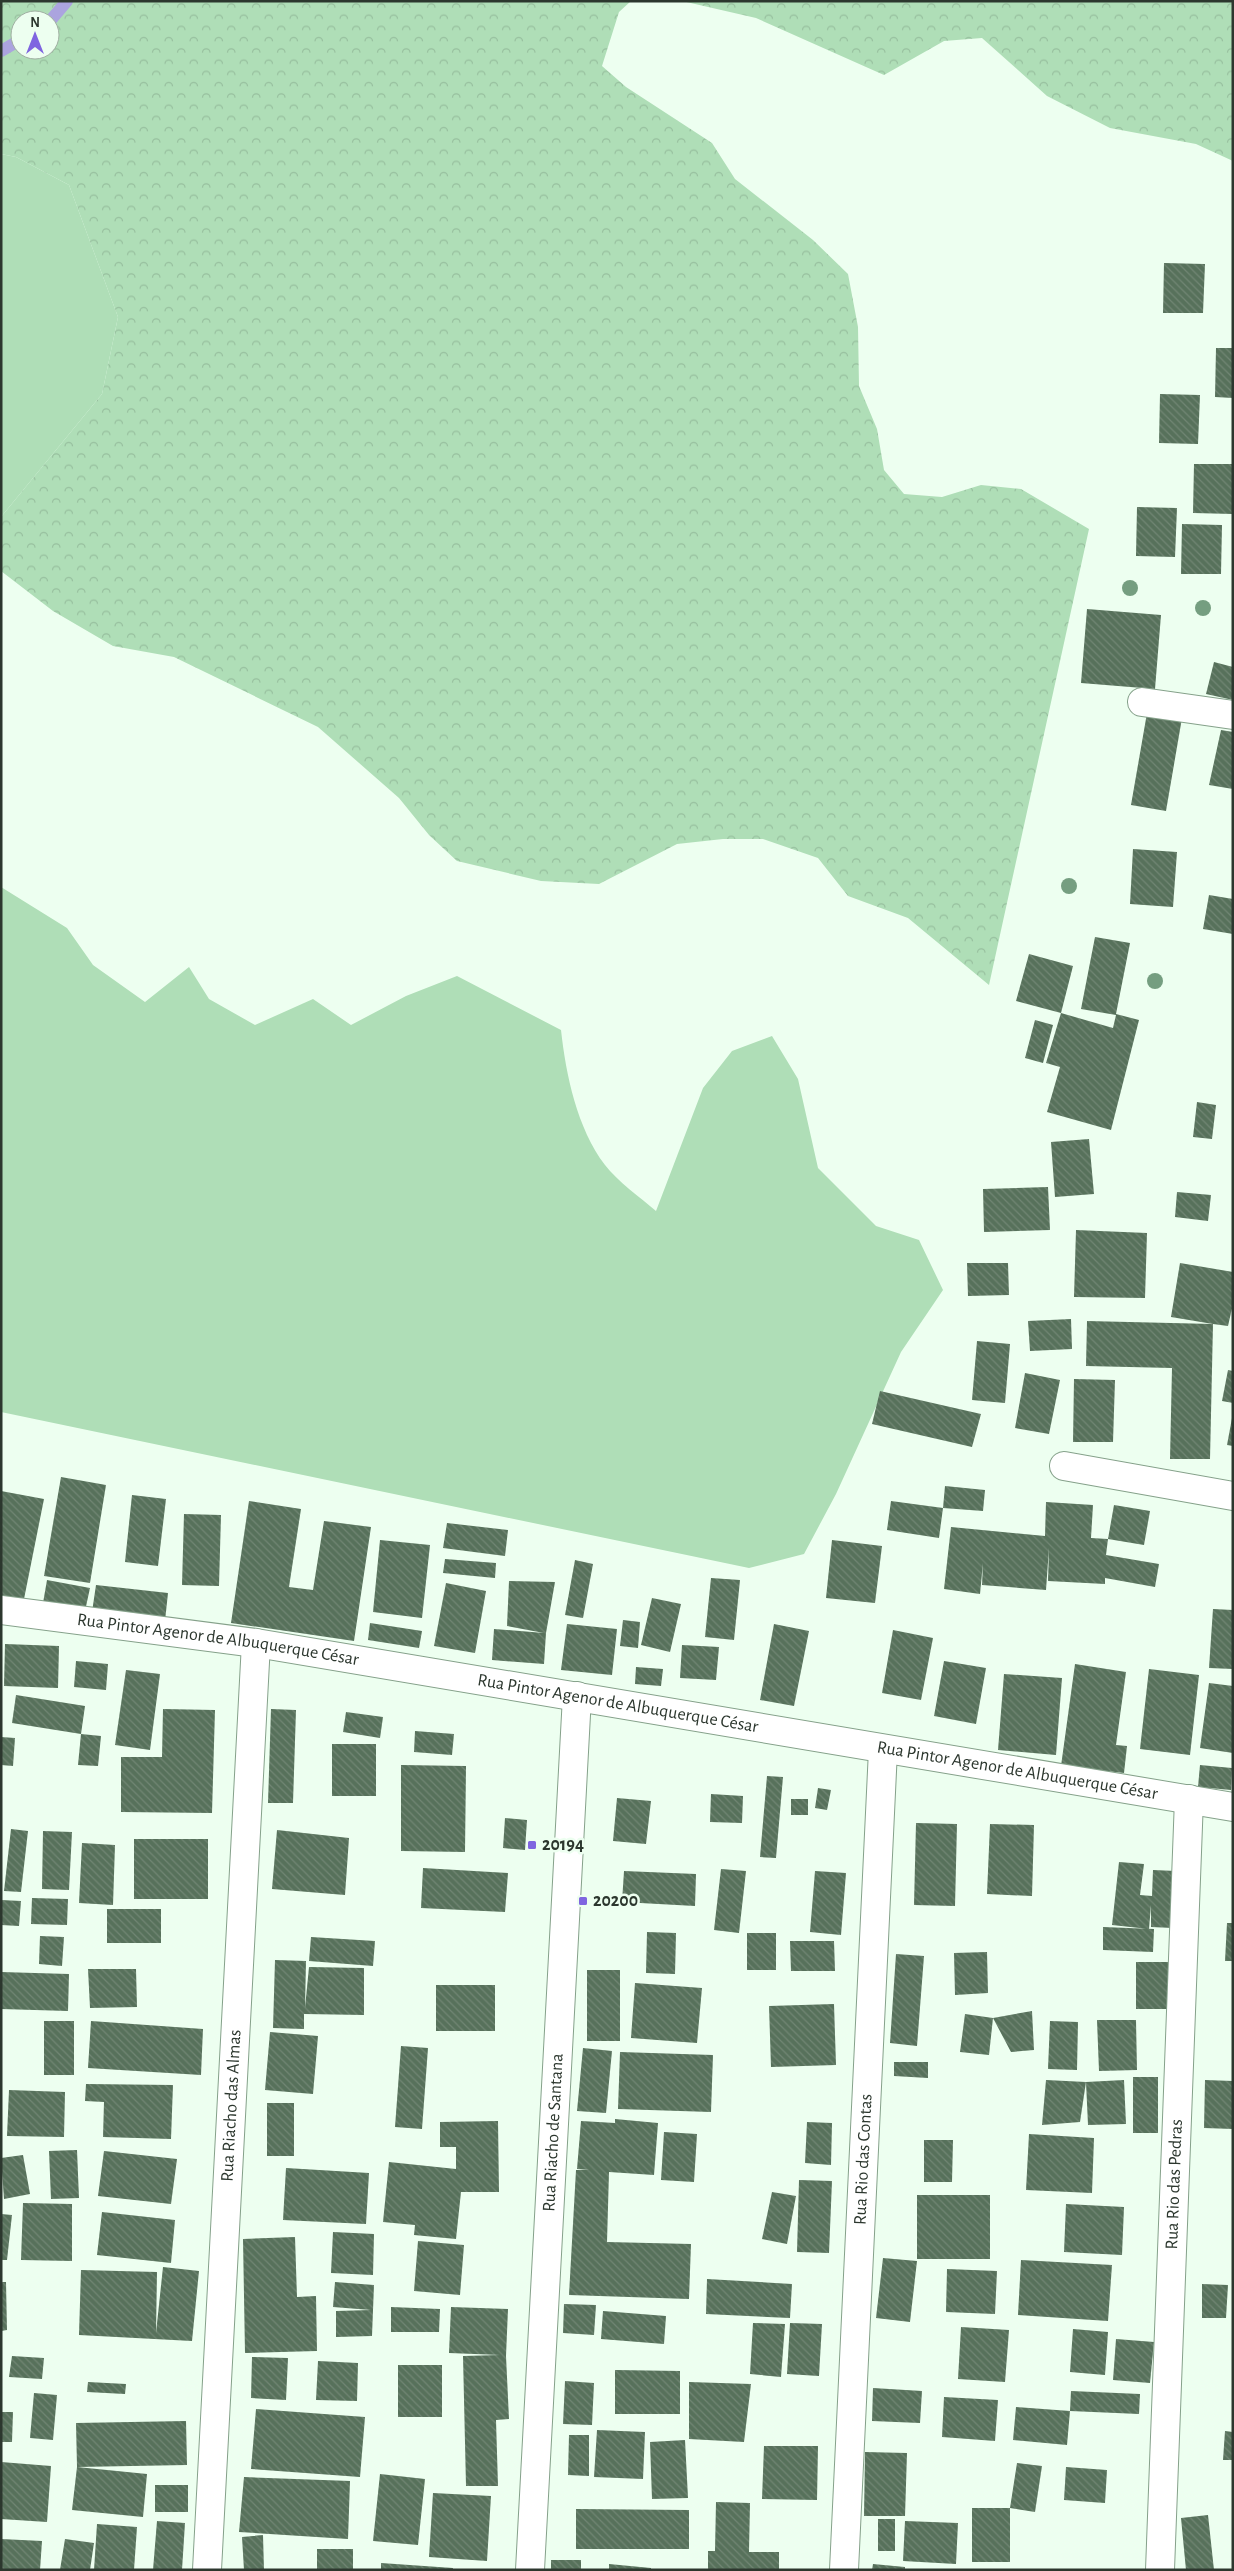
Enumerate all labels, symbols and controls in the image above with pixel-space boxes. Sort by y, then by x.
north arrow [10,10,60,60]
text: N [30,16,40,30]
street label: Rua Pintor Agenor de Albuquerque César [76,1611,360,1669]
street label: Rua Pintor Agenor de Albuquerque César [476,1671,760,1736]
street label: Rua Pintor Agenor de Albuquerque César [875,1738,1159,1803]
place label: 20194 [542,1836,584,1854]
marker: 20194 [526,1839,538,1851]
place label: 20200 [593,1892,638,1910]
marker: 20200 [577,1895,589,1907]
street label: Rua Riacho das Almas [219,2029,245,2182]
street label: Rua Riacho de Santana [540,2053,567,2212]
street label: Rua Rio das Contas [851,2093,876,2225]
street label: Rua Rio das Pedras [1163,2119,1186,2250]

